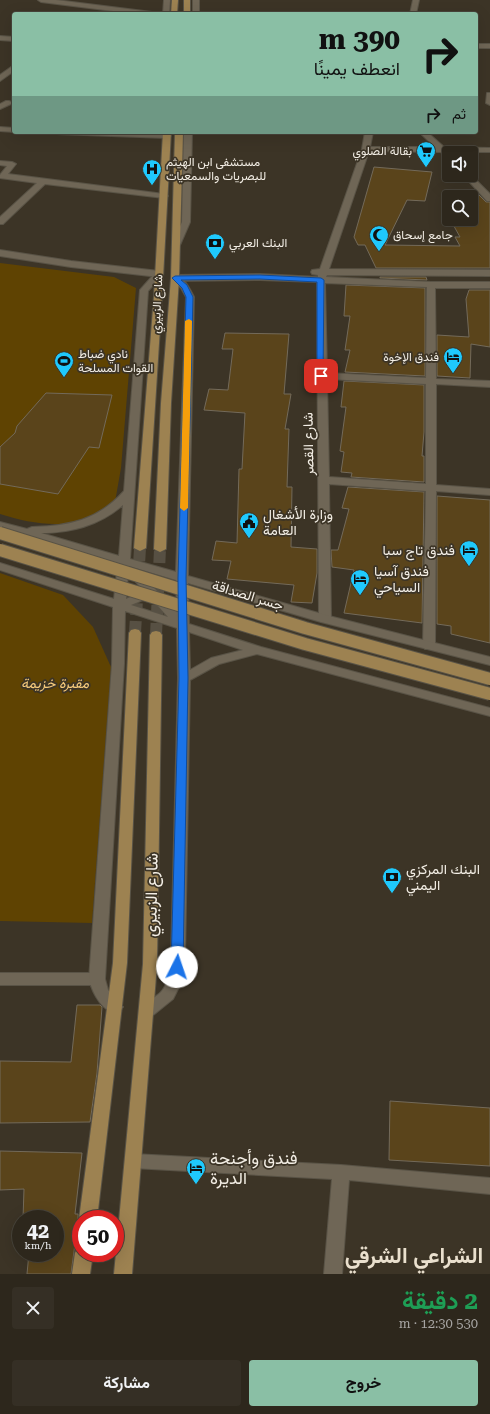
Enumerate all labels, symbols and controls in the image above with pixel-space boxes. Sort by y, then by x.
text: 390 m [319,23,400,56]
icon: right [414,28,466,80]
text: انعطف يمينًا [314,58,400,79]
icon: right [422,104,444,126]
text: ثم [452,105,466,123]
supermarket icon: بقالة الصلوي [415,140,437,168]
place label: بقالة الصلوي [352,144,412,161]
map controls [442,146,478,226]
button: sound [442,146,478,182]
place label: مستشفى ابن الهيثم للبصريات والسمعيات [166,155,266,184]
hospital icon: مستشفى ابن الهيثم للبصريات والسمعيات [141,158,163,186]
button: search [442,190,478,226]
mosque icon: جامع إسحاق [368,224,390,252]
place label: جامع إسحاق [393,228,453,244]
bank icon: البنك العربي [204,232,226,260]
place label: البنك العربي [229,236,287,253]
street label: شارع الزبيري [148,274,169,334]
hotel icon: فندق الإخوة [442,346,464,374]
place label: نادي ضباط القوات المسلحة [78,347,153,376]
sports icon: نادي ضباط القوات المسلحة [53,350,75,378]
place label: فندق الإخوة [383,350,439,365]
pin [304,359,338,393]
icon: arrive [310,365,332,387]
street label: شارع القصر [299,412,320,477]
place label: وزارة الأشغال العامة [263,506,333,538]
public building icon: وزارة الأشغال العامة [238,511,260,539]
hotel icon: فندق تاج سبا [458,539,480,567]
place label: فندق تاج سبا [382,542,455,561]
place label: فندق آسيا السياحي [374,563,429,599]
hotel icon: فندق آسيا السياحي [349,568,371,596]
street label: جسر الصداقة [210,577,286,614]
park label: مقبرة خزيمة [21,675,90,692]
street label: شارع الزبيري [140,853,166,937]
place label: البنك المركزي اليمني [406,861,480,897]
bank icon: البنك المركزي اليمني [381,866,403,894]
position arrow [156,946,198,988]
place label: فندق وأجنحة الديرة [210,1148,298,1189]
hotel icon: فندق وأجنحة الديرة [185,1157,207,1185]
speed limit sign: 50 [72,1210,124,1262]
text: 42 [27,1219,49,1243]
text: km/h [25,1240,51,1251]
district label: الشراعي الشرقي [345,1243,483,1274]
button: close [12,1287,54,1329]
text: 2 دقيقة [402,1287,478,1315]
text: 530 m · 12:30 [399,1316,478,1331]
button: مشاركة [12,1360,241,1406]
button: خروج [249,1360,478,1406]

